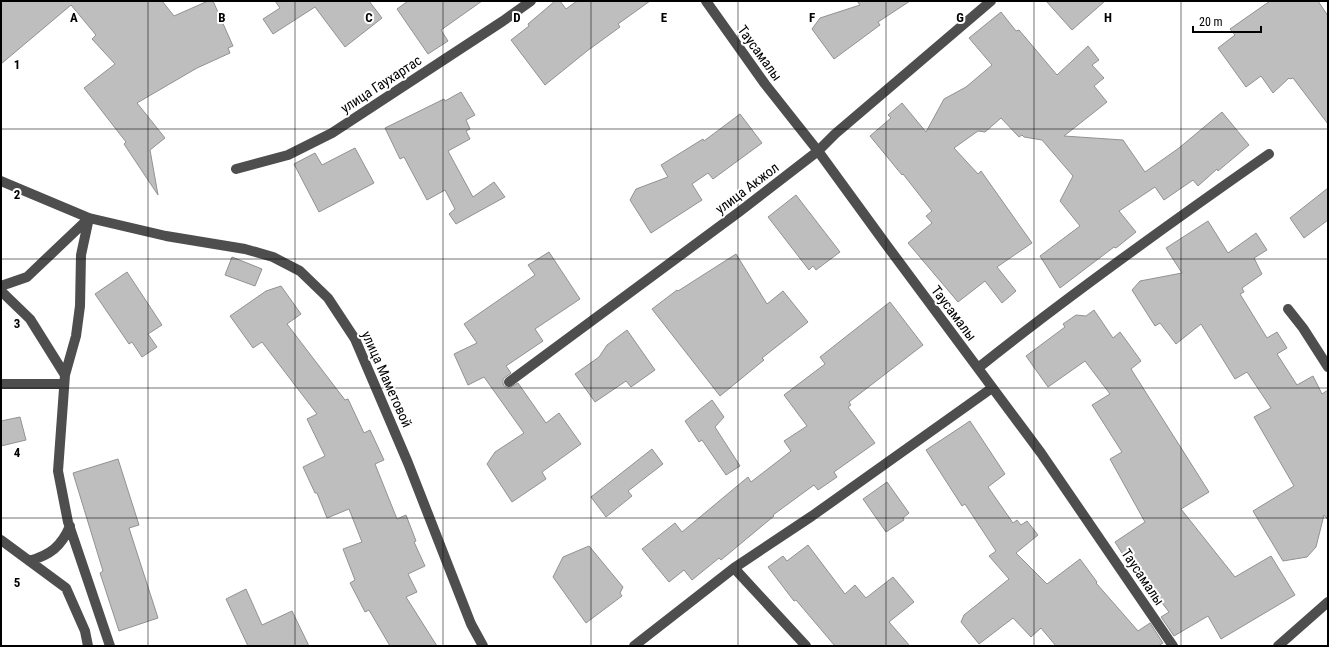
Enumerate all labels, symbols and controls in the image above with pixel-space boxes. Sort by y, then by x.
scale bar [1193,8,1261,34]
text: A [70,10,78,25]
text: B [218,10,226,25]
text: C [365,10,373,25]
text: D [513,10,521,25]
text: E [661,10,668,25]
text: F [809,10,815,25]
text: G [956,10,964,25]
text: H [1104,10,1112,25]
text: 20 m [1199,15,1223,29]
street label: Таусамалы [735,22,785,84]
street label: улица Гаухартас [338,52,424,116]
text: 1 [14,57,20,72]
street label: улица Акжол [712,159,782,217]
text: 2 [14,187,21,202]
street label: Таусамалы [928,282,980,344]
text: 3 [14,316,20,331]
street label: улица Маметовой [359,328,415,430]
text: 4 [14,445,21,460]
street label: Таусамалы [1118,546,1168,608]
text: 5 [14,575,21,590]

